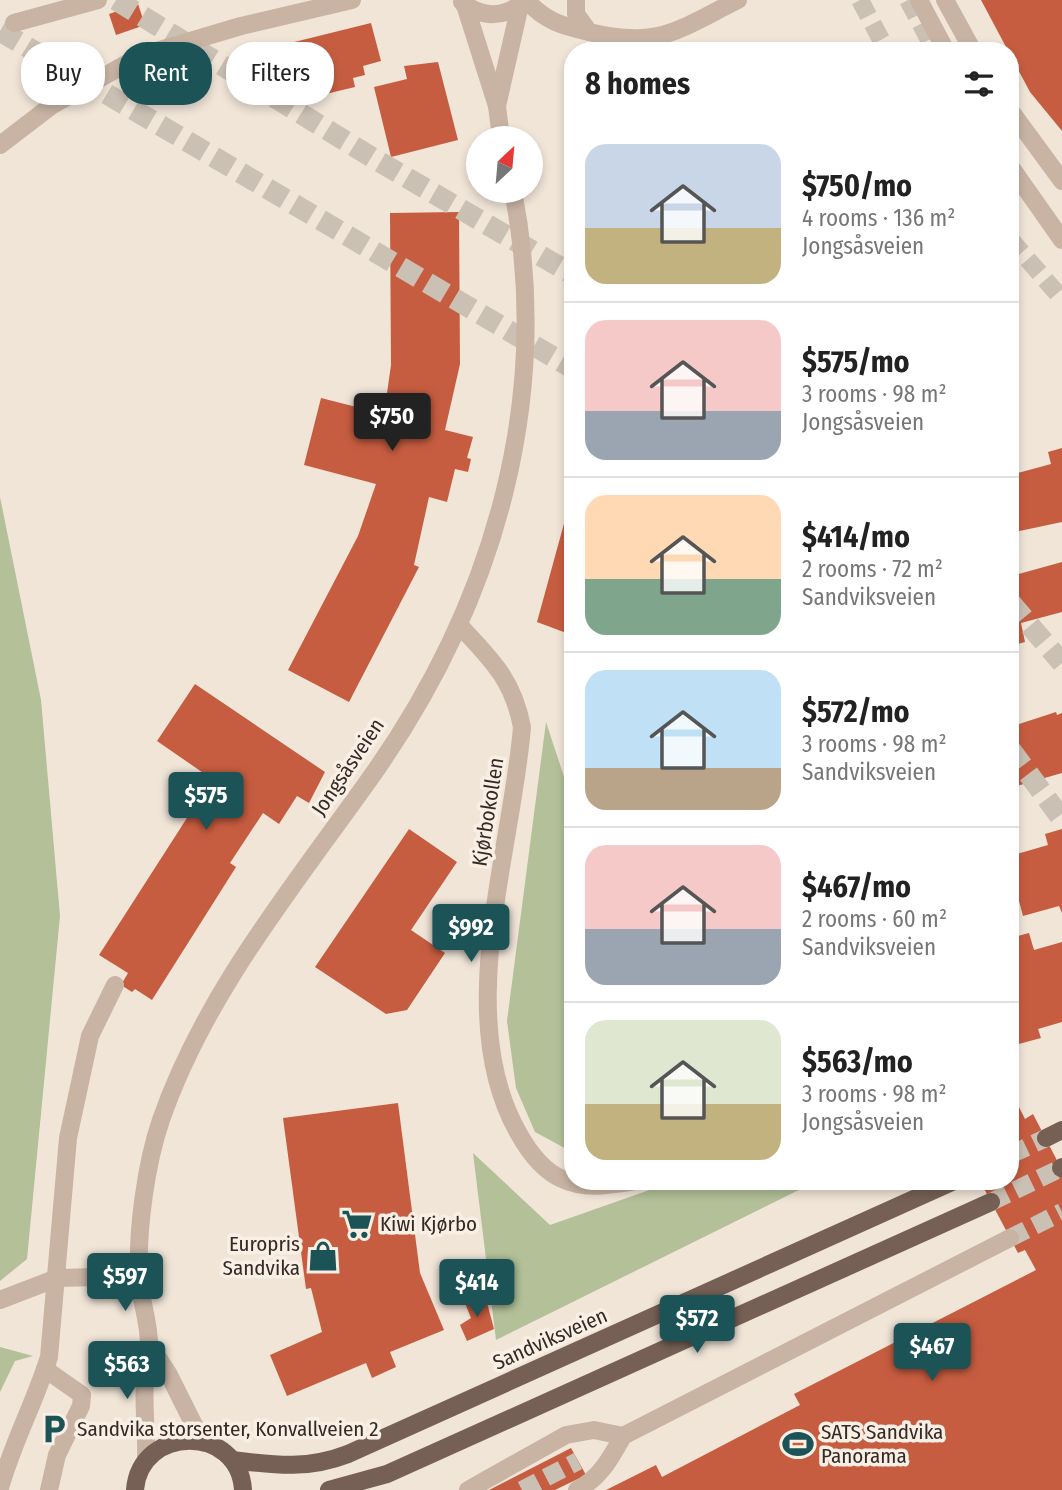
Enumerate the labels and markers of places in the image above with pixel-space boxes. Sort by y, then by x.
pin: $750 [351,393,433,453]
pin: $575 [165,772,247,832]
pin: $992 [430,904,512,964]
supermarket icon: Kiwi Kjørbo [340,1207,374,1241]
place label: Kiwi Kjørbo [380,1211,477,1237]
place label: Europris Sandvika [223,1231,300,1281]
shop icon: Europris Sandvika [306,1239,340,1273]
pin: $597 [84,1254,166,1313]
pin: $414 [436,1260,518,1319]
pin: $572 [656,1296,738,1355]
pin: $467 [891,1324,973,1383]
pin: $563 [86,1342,168,1401]
parking icon: Sandvika storsenter, Konvallveien 2 [37,1412,71,1446]
place label: Sandvika storsenter, Konvallveien 2 [77,1416,379,1442]
place label: SATS Sandvika Panorama [821,1419,943,1469]
sports icon: SATS Sandvika Panorama [781,1427,815,1461]

